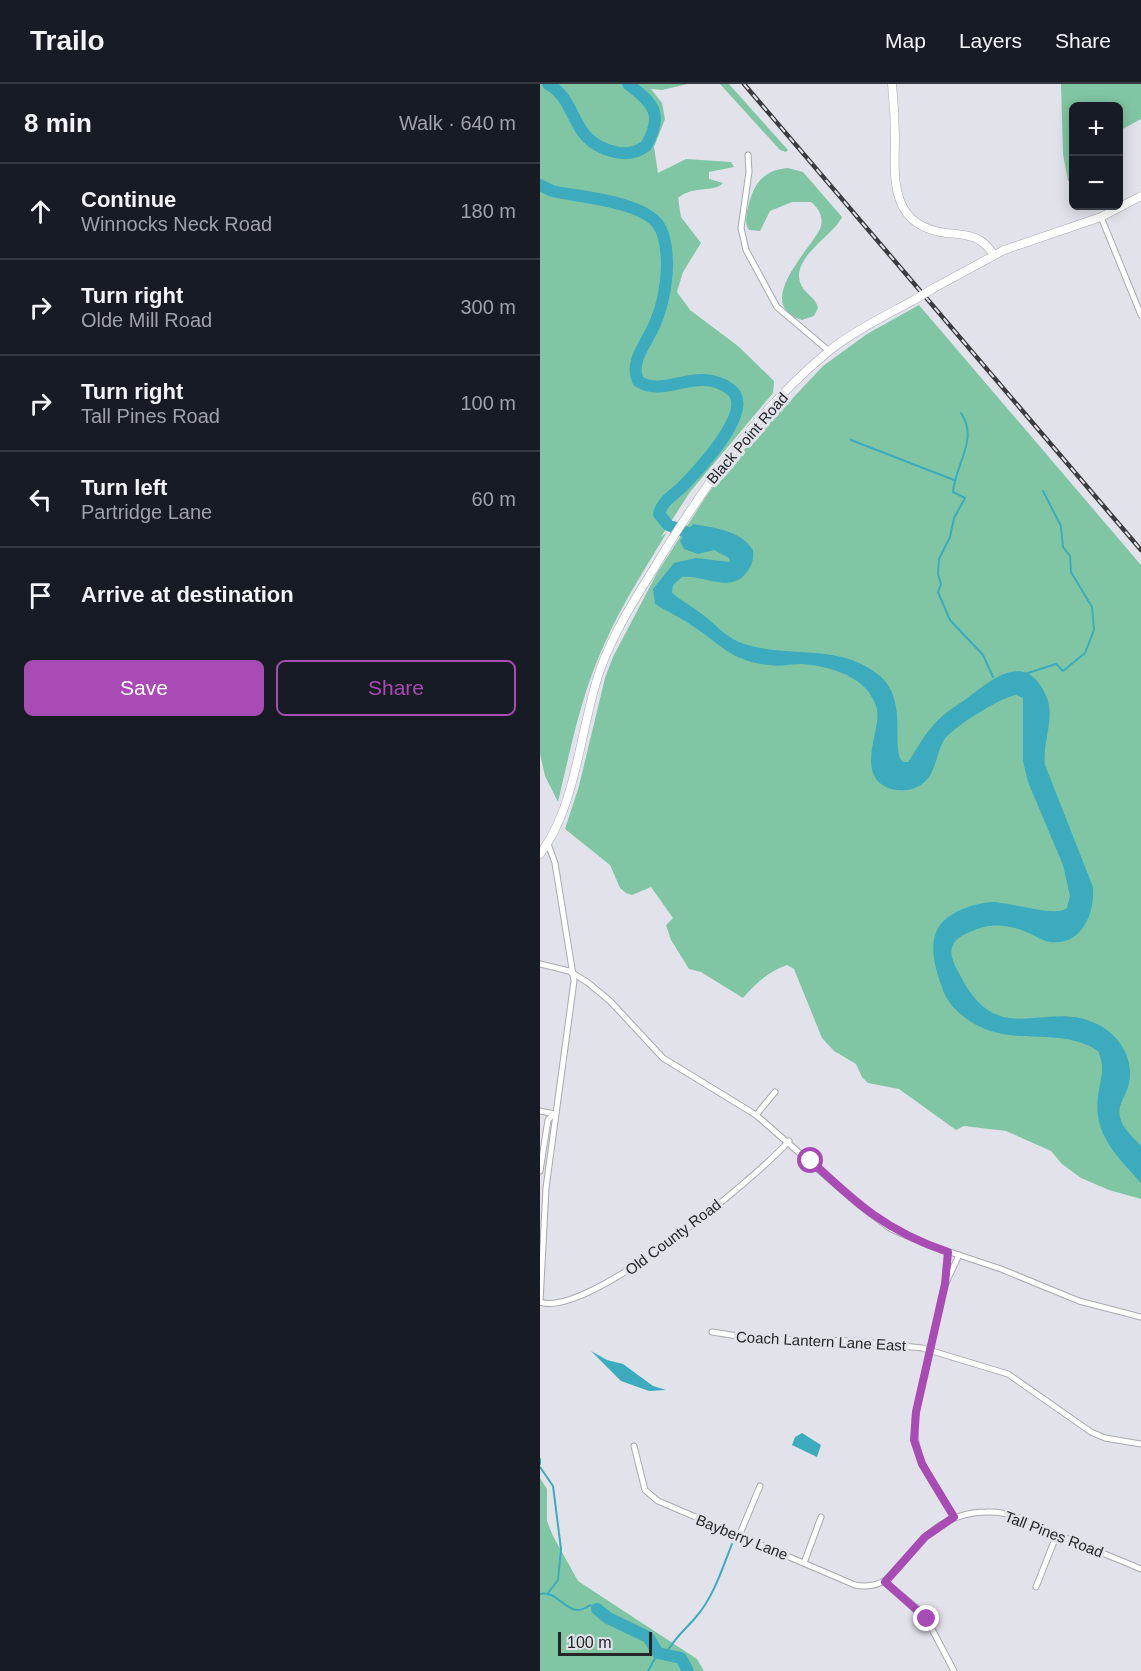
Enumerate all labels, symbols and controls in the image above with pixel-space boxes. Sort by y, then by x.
text: Trailo [30,25,105,56]
text: Map [885,29,926,52]
text: Layers [959,29,1022,52]
text: Share [1055,29,1111,52]
map controls [1069,102,1123,210]
button: + [1069,102,1123,156]
text: 8 min [24,108,92,138]
text: Walk · 640 m [399,112,516,134]
button: − [1069,156,1123,210]
text: Continue [81,187,176,212]
icon: ahead [24,195,57,228]
text: 180 m [460,200,516,222]
text: Winnocks Neck Road [81,213,272,235]
text: Turn right [81,283,183,308]
icon: right [24,291,57,324]
text: 300 m [460,296,516,318]
text: Olde Mill Road [81,309,212,331]
text: Turn right [81,379,183,404]
icon: right [24,387,57,420]
street label: Black Point Road [703,389,791,487]
text: 100 m [460,392,516,414]
text: Tall Pines Road [81,405,220,427]
text: Turn left [81,475,167,500]
icon: left [24,483,57,516]
text: 60 m [472,488,516,510]
text: Partridge Lane [81,501,212,523]
icon: arrive [24,579,57,612]
text: Arrive at destination [81,582,294,607]
button: Save [24,660,264,716]
button: Share [276,660,516,716]
route start [797,1147,823,1173]
street label: Old County Road [622,1196,724,1278]
street label: Coach Lantern Lane East [736,1328,907,1354]
street label: Tall Pines Road [1002,1507,1106,1561]
street label: Bayberry Lane [694,1511,790,1563]
route end [913,1605,939,1631]
scale bar [558,1629,652,1656]
text: 100 m [567,1634,611,1651]

